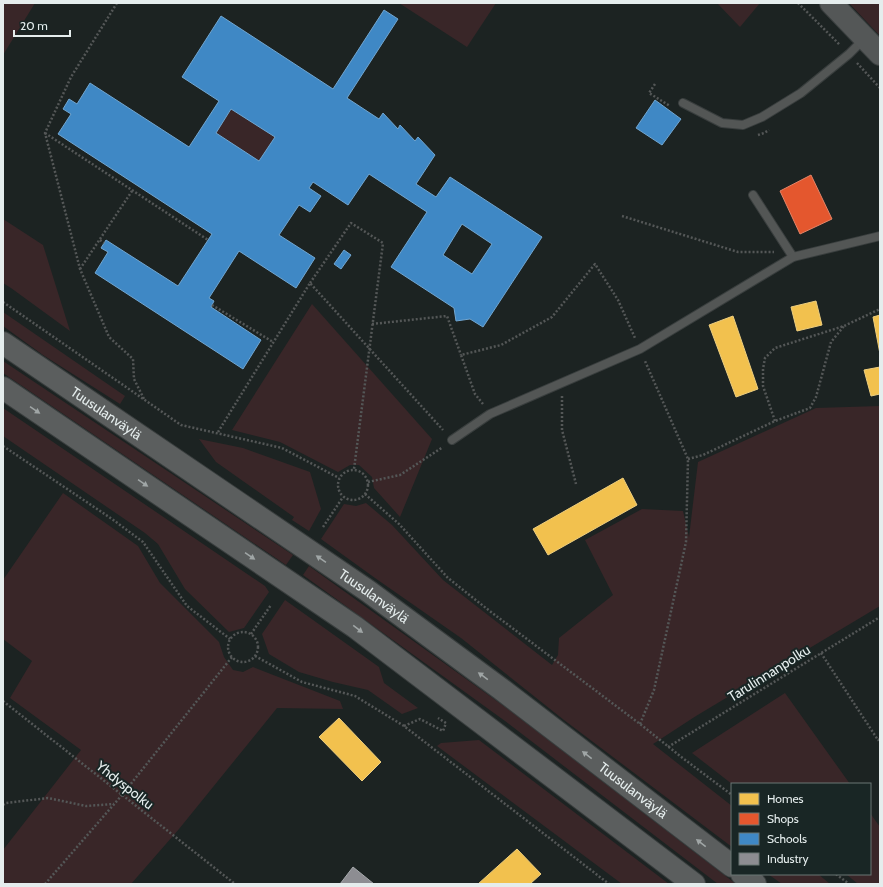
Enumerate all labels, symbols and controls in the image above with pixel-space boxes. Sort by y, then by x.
scale bar [14,12,70,38]
text: 20 m [20,18,48,33]
street label: Tuusulanväylä [67,383,146,444]
one-way arrow [30,406,40,414]
one-way arrow [138,479,148,487]
one-way arrow [245,552,256,560]
one-way arrow [316,555,326,563]
street label: Tuusulanväylä [335,565,413,627]
one-way arrow [352,625,363,633]
street label: Tarulinnanpolku [724,640,814,706]
one-way arrow [478,672,489,680]
one-way arrow [581,751,592,759]
street label: Yhdyspolku [92,756,158,813]
street label: Tuusulanväylä [595,758,671,823]
legend [731,783,871,875]
text: Homes [767,791,804,806]
text: Shops [767,811,799,826]
text: Schools [767,831,807,846]
one-way arrow [696,838,707,847]
text: Industry [767,851,808,866]

